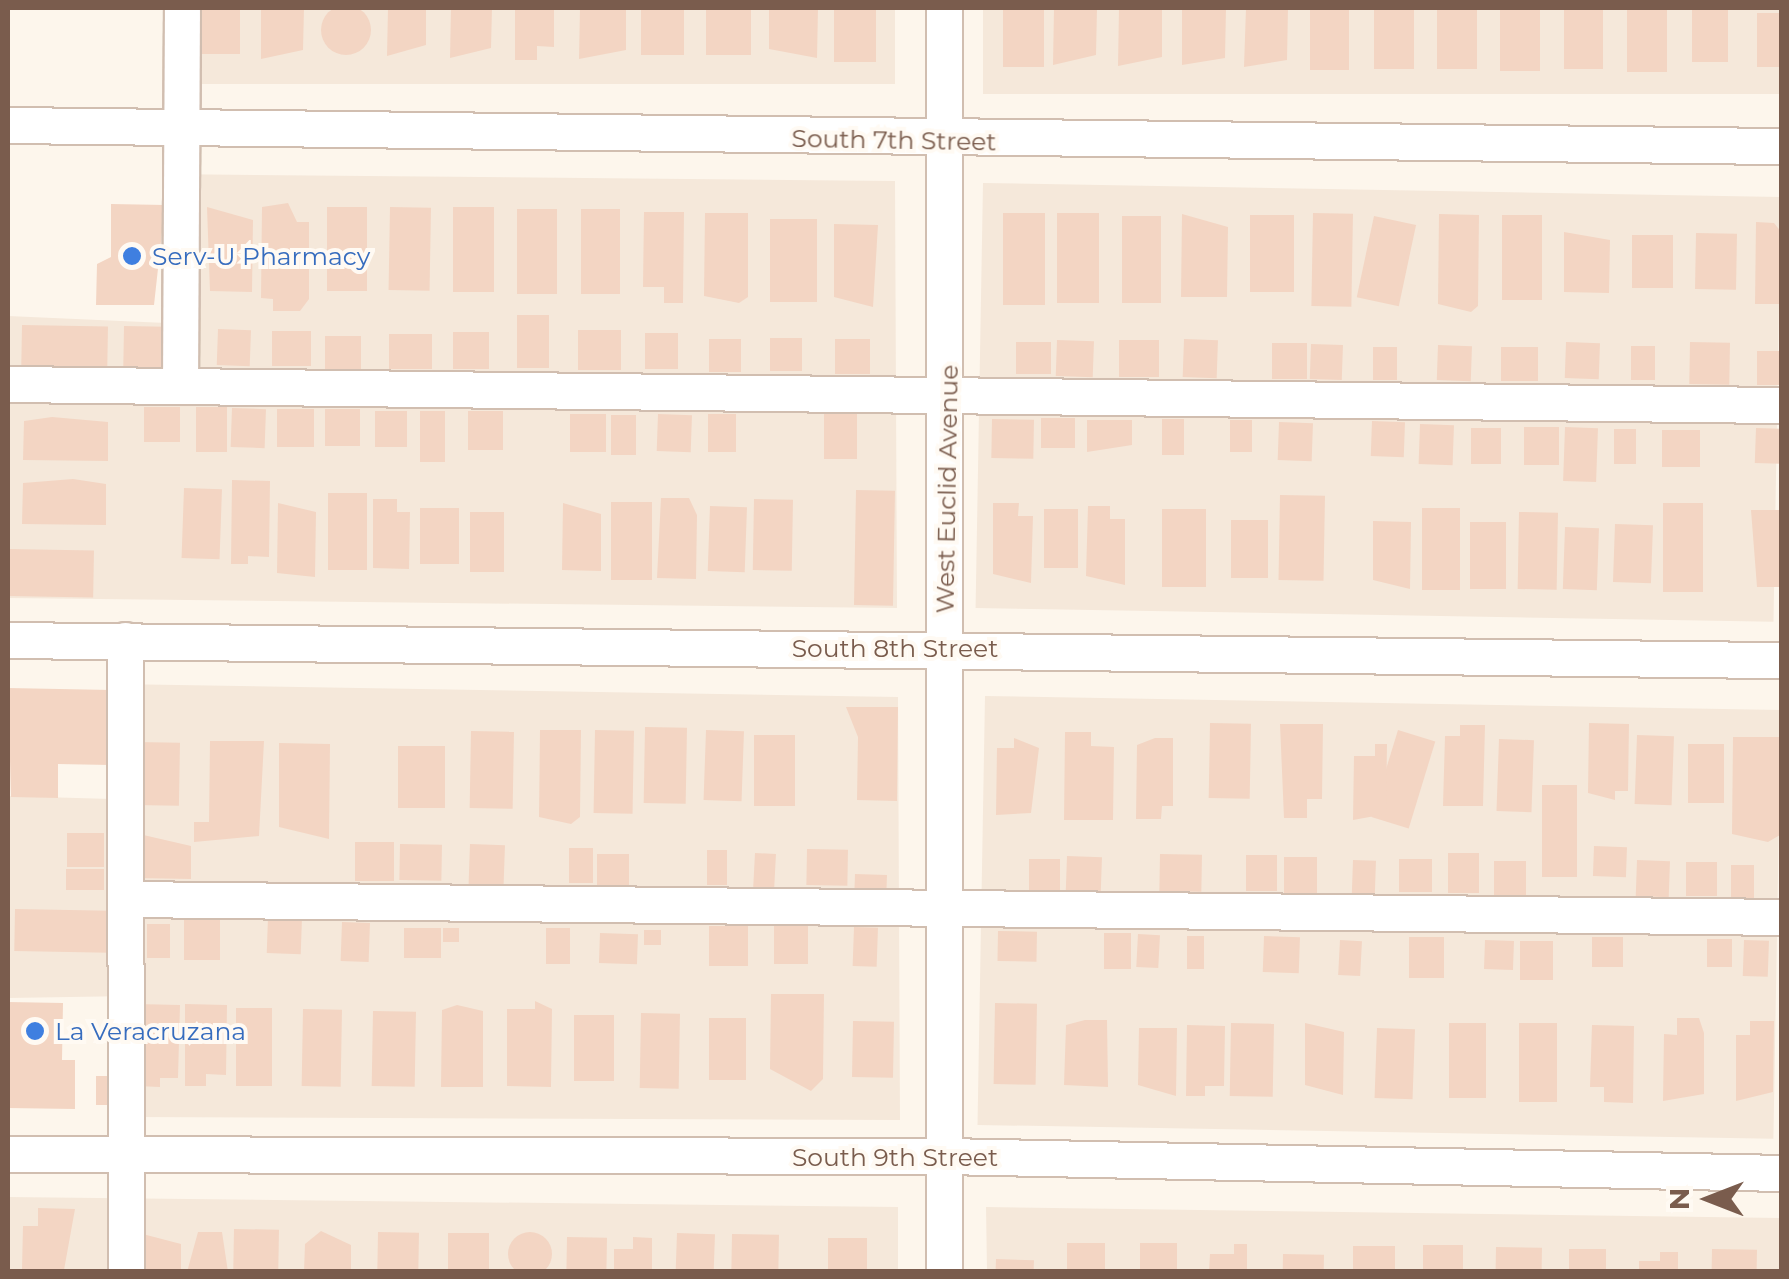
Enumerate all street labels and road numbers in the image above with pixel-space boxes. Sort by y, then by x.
street label: South 7th Street [791,123,997,157]
street label: West Euclid Avenue [930,364,964,614]
street label: South 8th Street [792,633,998,663]
street label: South 9th Street [792,1142,998,1172]

